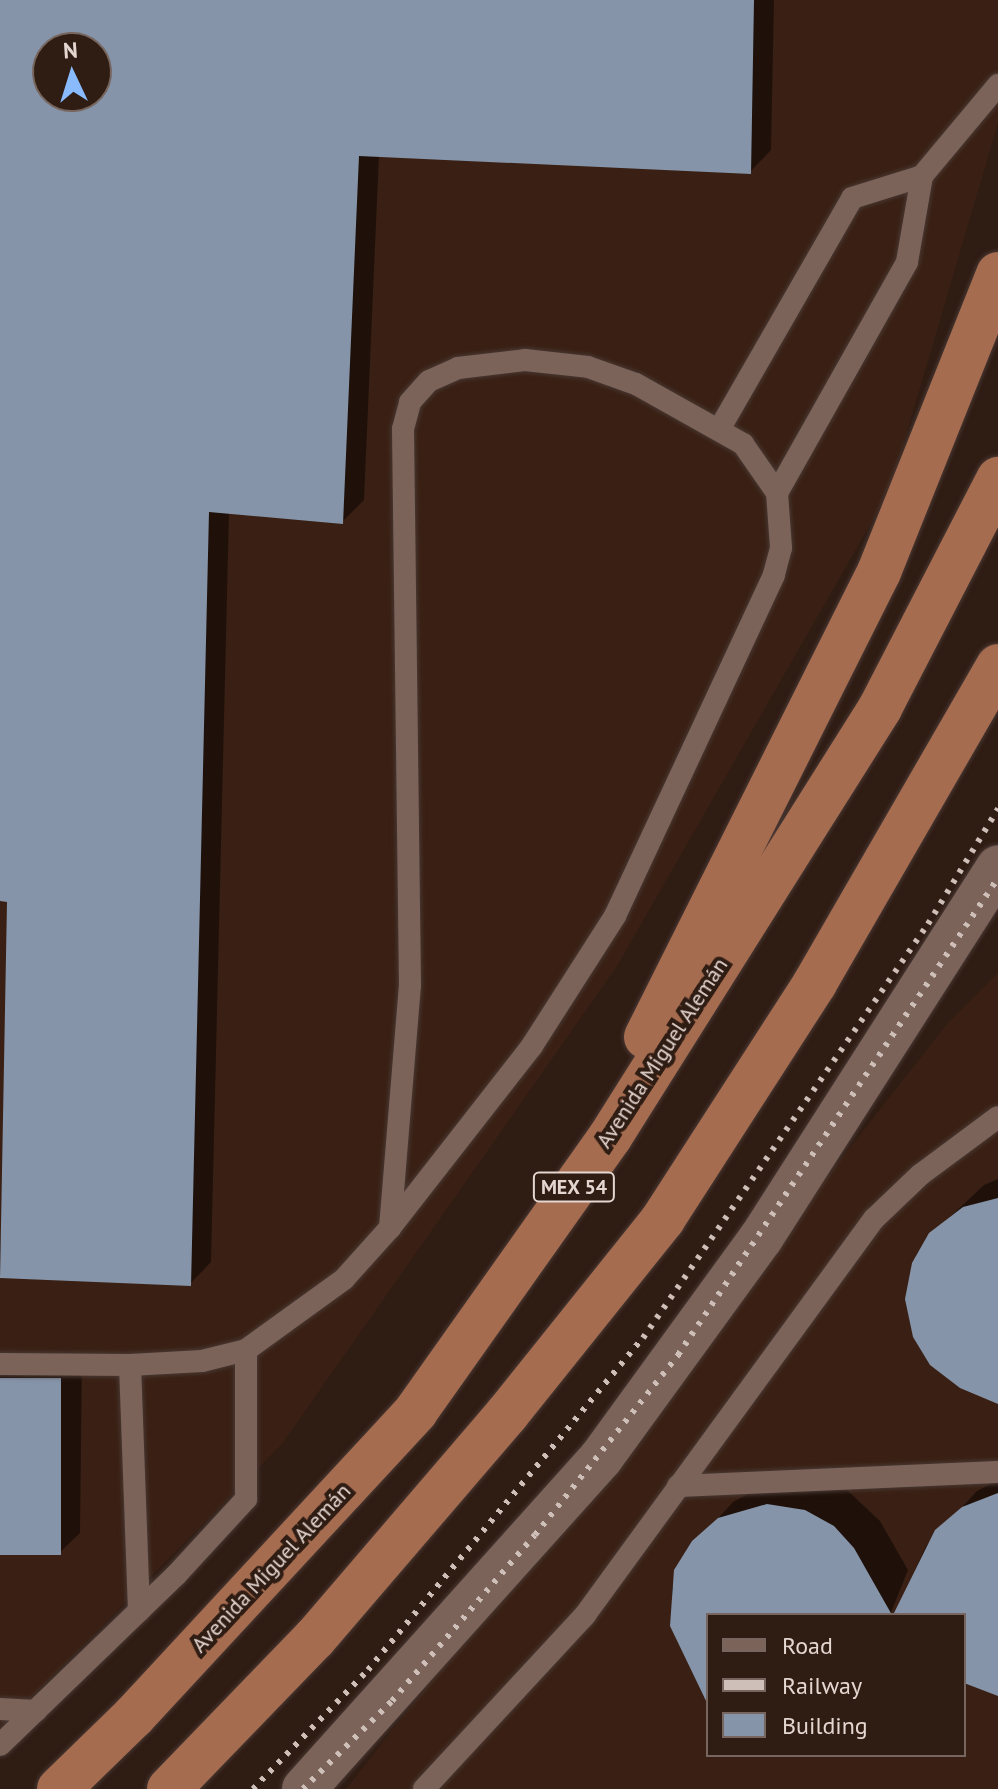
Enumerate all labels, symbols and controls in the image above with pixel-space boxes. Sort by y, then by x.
north arrow [32,32,112,112]
text: N [62,36,79,65]
street label: Avenida Miguel Alemán [590,953,734,1153]
road number: MEX 54 [532,1171,616,1203]
street label: Avenida Miguel Alemán [186,1478,356,1658]
legend [706,1613,966,1757]
text: Road [782,1630,833,1661]
text: Railway [782,1670,862,1701]
text: Building [782,1710,868,1741]

